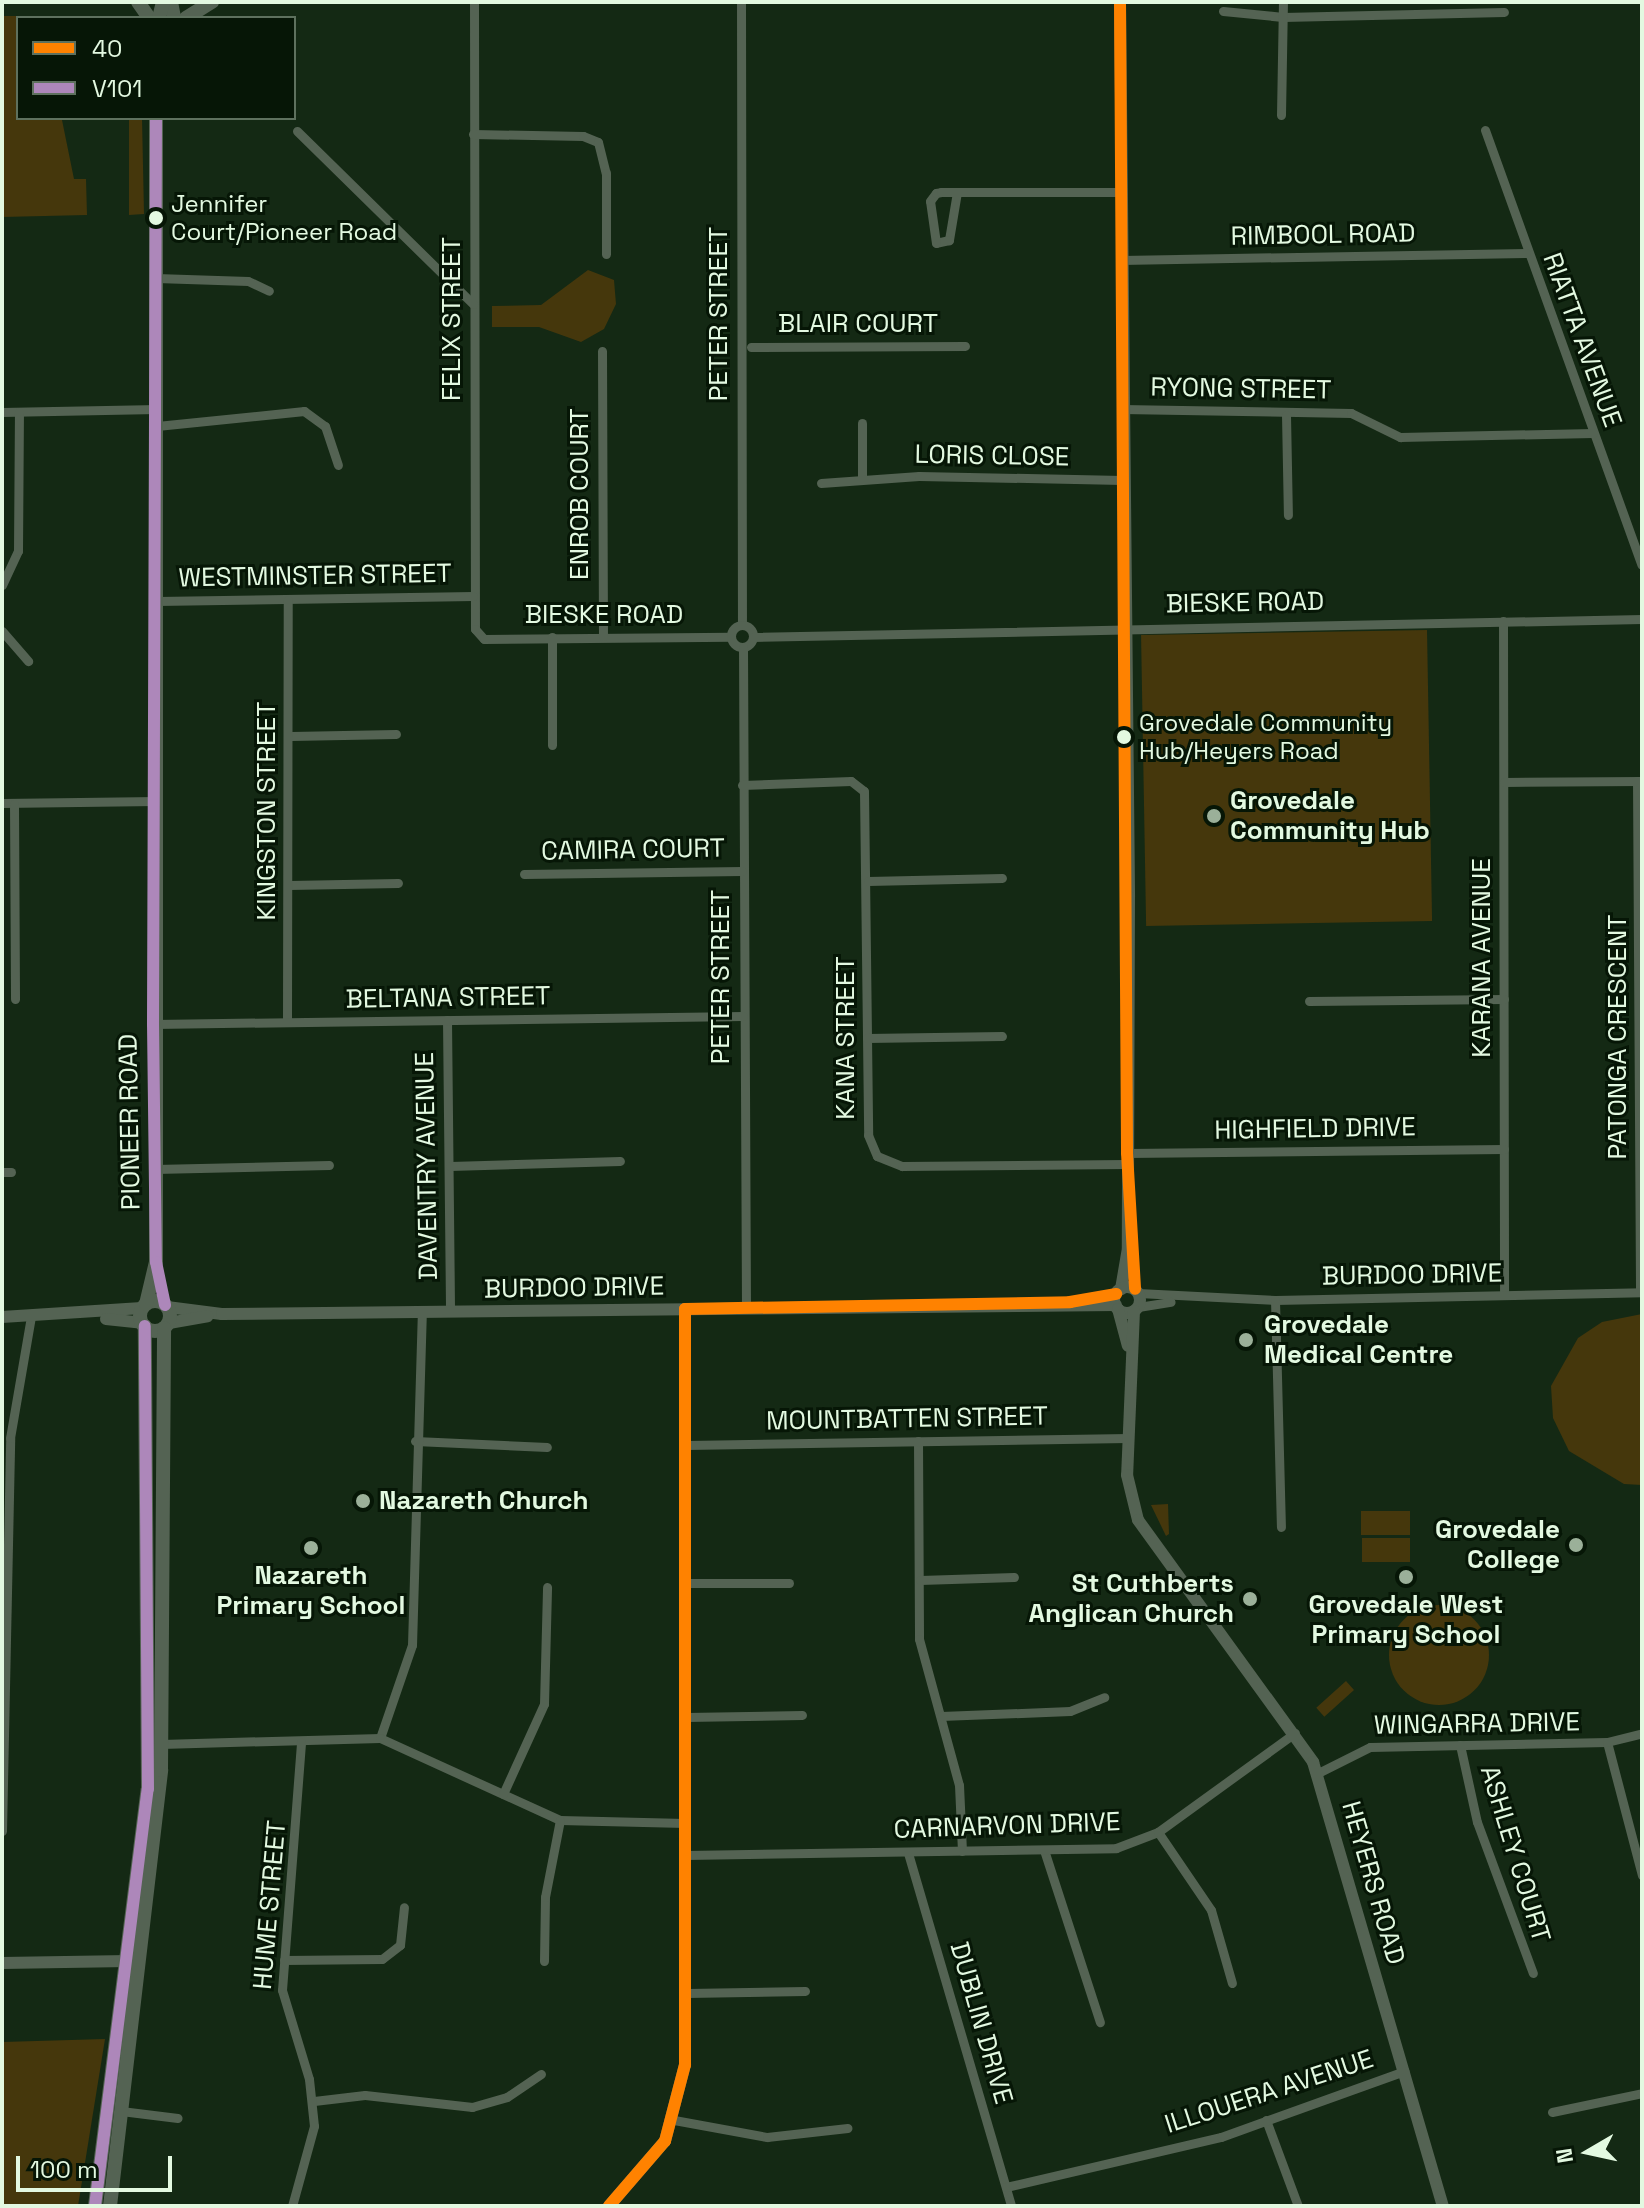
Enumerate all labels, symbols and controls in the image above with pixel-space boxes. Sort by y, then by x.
legend [16,16,296,120]
text: 40 [92,33,122,64]
text: V101 [92,73,142,104]
place label: Jennifer Court/Pioneer Road [171,190,397,246]
marker: Jennifer Court/Pioneer Road [148,210,164,226]
street label: RIMBOOL ROAD [1230,218,1416,252]
street label: PETER STREET [703,227,735,401]
street label: FELIX STREET [436,237,468,401]
street label: RIATTA AVENUE [1536,248,1628,432]
street label: BLAIR COURT [778,308,938,340]
street label: RYONG STREET [1150,372,1332,406]
street label: ENROB COURT [564,408,596,580]
street label: LORIS CLOSE [914,439,1070,473]
street label: WESTMINSTER STREET [178,558,452,594]
street label: BIESKE ROAD [1166,586,1324,620]
street label: BIESKE ROAD [525,599,683,631]
street label: KINGSTON STREET [251,701,283,921]
place label: Grovedale Community Hub/Heyers Road [1139,709,1392,765]
marker: Grovedale Community Hub/Heyers Road [1116,729,1132,745]
place label: Grovedale Community Hub [1230,785,1430,846]
marker: Grovedale Community Hub [1205,807,1223,825]
street label: CAMIRA COURT [541,833,725,867]
street label: KARANA AVENUE [1466,858,1498,1058]
street label: PETER STREET [705,890,737,1064]
street label: PATONGA CRESCENT [1602,914,1634,1160]
street label: KANA STREET [830,956,862,1120]
street label: BELTANA STREET [345,981,551,1015]
street label: PIONEER ROAD [113,1034,147,1210]
street label: DAVENTRY AVENUE [409,1051,445,1281]
street label: HIGHFIELD DRIVE [1214,1112,1416,1146]
street label: BURDOO DRIVE [1322,1258,1502,1292]
street label: BURDOO DRIVE [484,1271,664,1305]
place label: Grovedale Medical Centre [1264,1309,1453,1370]
marker: Grovedale Medical Centre [1235,1329,1257,1351]
street label: MOUNTBATTEN STREET [766,1401,1048,1437]
place label: Nazareth Church [379,1485,588,1517]
marker: Nazareth Church [354,1492,372,1510]
place label: Grovedale College [1435,1514,1560,1576]
marker: Grovedale College [1567,1536,1585,1554]
marker: Nazareth Primary School [302,1539,320,1557]
place label: Nazareth Primary School [217,1560,405,1622]
place label: St Cuthberts Anglican Church [1029,1568,1234,1630]
marker: Grovedale West Primary School [1397,1568,1415,1586]
place label: Grovedale West Primary School [1308,1589,1504,1650]
marker: St Cuthberts Anglican Church [1241,1590,1259,1608]
street label: WINGARRA DRIVE [1373,1707,1581,1741]
street label: ASHLEY COURT [1473,1762,1557,1946]
street label: HEYERS ROAD [1335,1798,1411,1968]
street label: CARNARVON DRIVE [893,1806,1121,1846]
street label: HUME STREET [247,1819,293,1991]
street label: DUBLIN DRIVE [943,1938,1019,2108]
street label: ILLOUERA AVENUE [1161,2043,1377,2141]
north arrow [1548,2112,1628,2192]
scale bar [20,2140,176,2190]
text: N [1549,2146,1579,2165]
text: 100 m [30,2154,98,2185]

